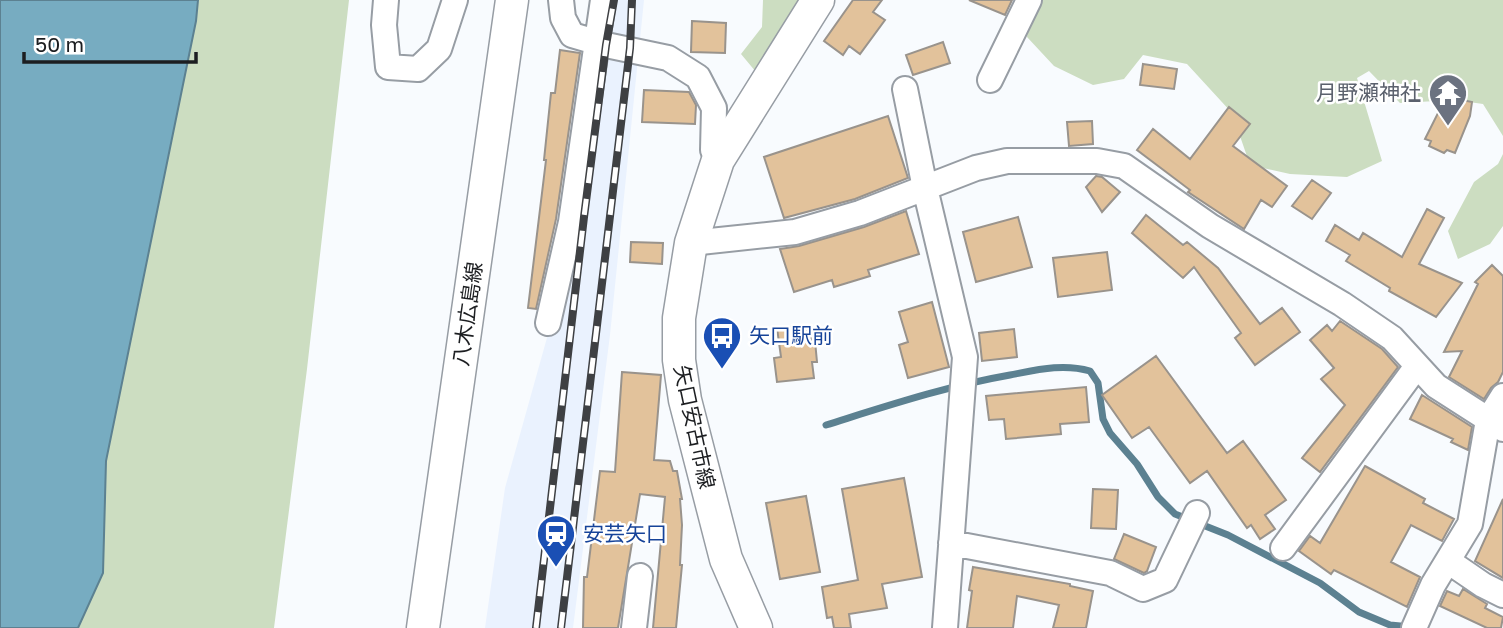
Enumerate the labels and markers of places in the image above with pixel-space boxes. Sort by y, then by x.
temple icon: 月野瀬神社 [1427,72,1469,127]
place label: 月野瀬神社 [1316,79,1421,105]
bus stop icon: 矢口駅前 [701,315,743,370]
place label: 矢口駅前 [749,322,833,348]
station icon: 安芸矢口 [535,513,577,568]
place label: 安芸矢口 [583,520,667,546]

